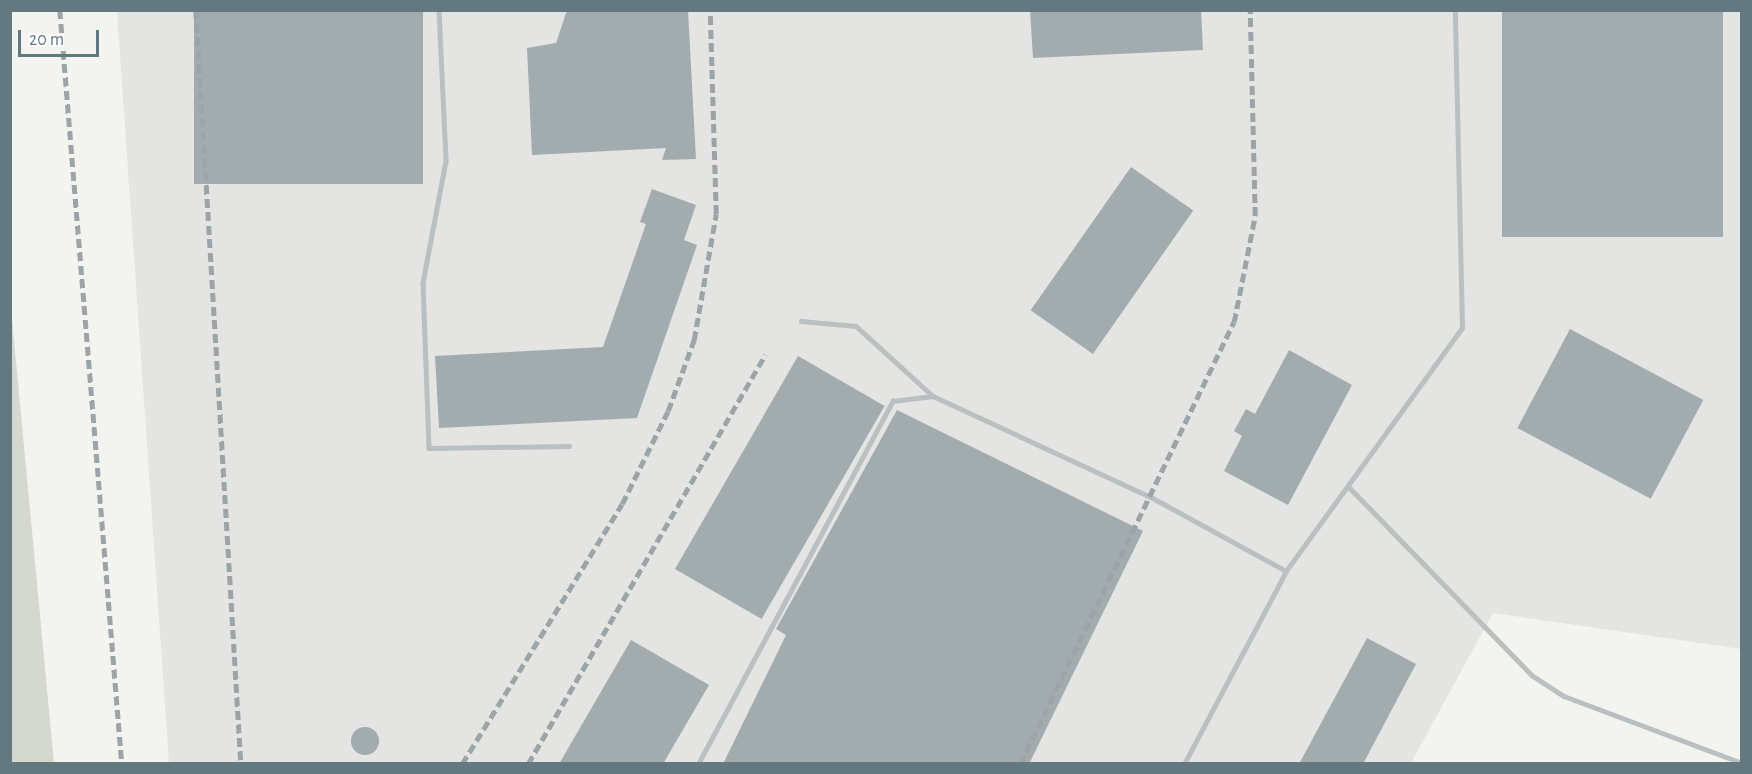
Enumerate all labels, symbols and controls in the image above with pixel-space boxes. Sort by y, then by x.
scale bar [21,18,102,56]
text: 20 m [29,31,64,49]

